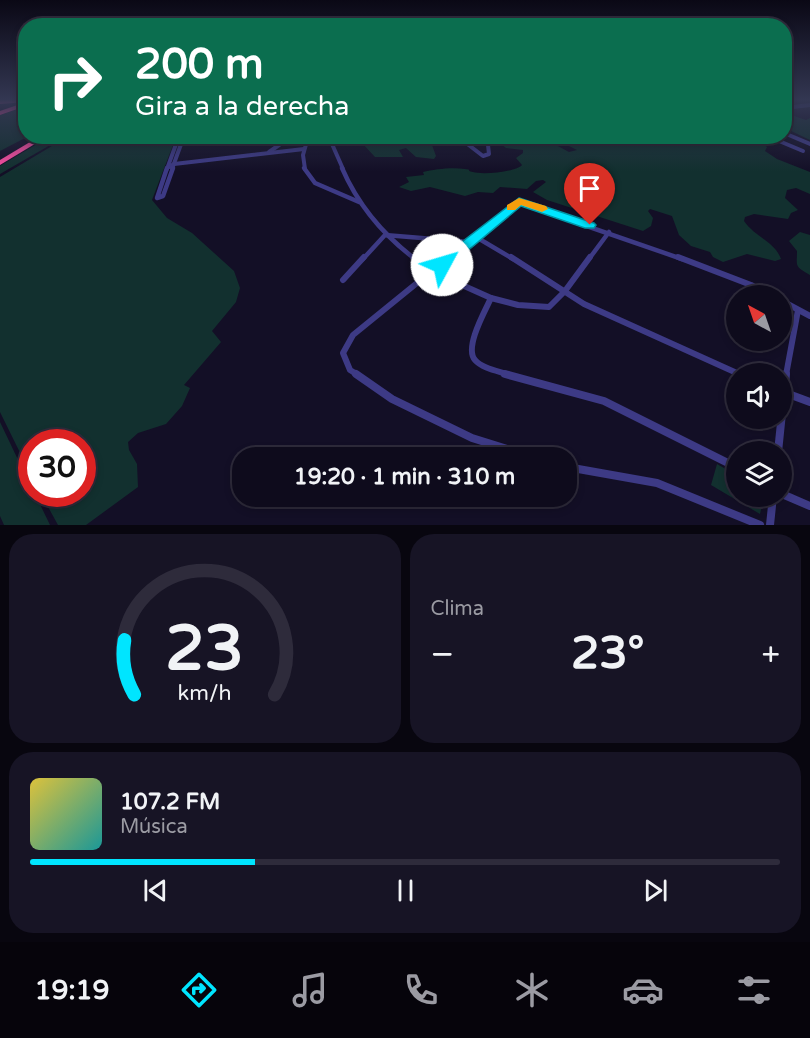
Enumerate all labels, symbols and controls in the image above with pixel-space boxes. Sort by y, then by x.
text: 200 m [135,39,264,90]
icon: right [36,42,114,120]
text: Gira a la derecha [135,90,349,123]
pin [564,163,615,225]
icon: arrive [573,172,606,205]
position arrow [410,233,474,297]
north arrow [726,285,792,351]
map controls [726,285,792,507]
button: sound [726,363,792,429]
speed limit sign: 30 [18,429,96,507]
button: layers [726,441,792,507]
text: 19:20 · 1 min · 310 m [294,464,515,490]
text: Clima [431,597,484,621]
text: 23 [166,612,244,687]
text: 23° [571,627,644,681]
text: − [431,635,454,674]
text: + [761,635,780,674]
text: km/h [178,681,232,707]
text: 107.2 FM [120,789,220,815]
text: Música [120,815,188,839]
icon: previous [139,874,172,907]
icon: pause [389,874,422,907]
icon: next [639,874,672,907]
icon: directions [178,969,220,1011]
icon: music [289,969,331,1011]
icon: phone [400,969,442,1011]
icon: climate [511,969,553,1011]
icon: car [622,969,664,1011]
icon: filters [733,969,775,1011]
text: 19:19 [35,974,109,1007]

